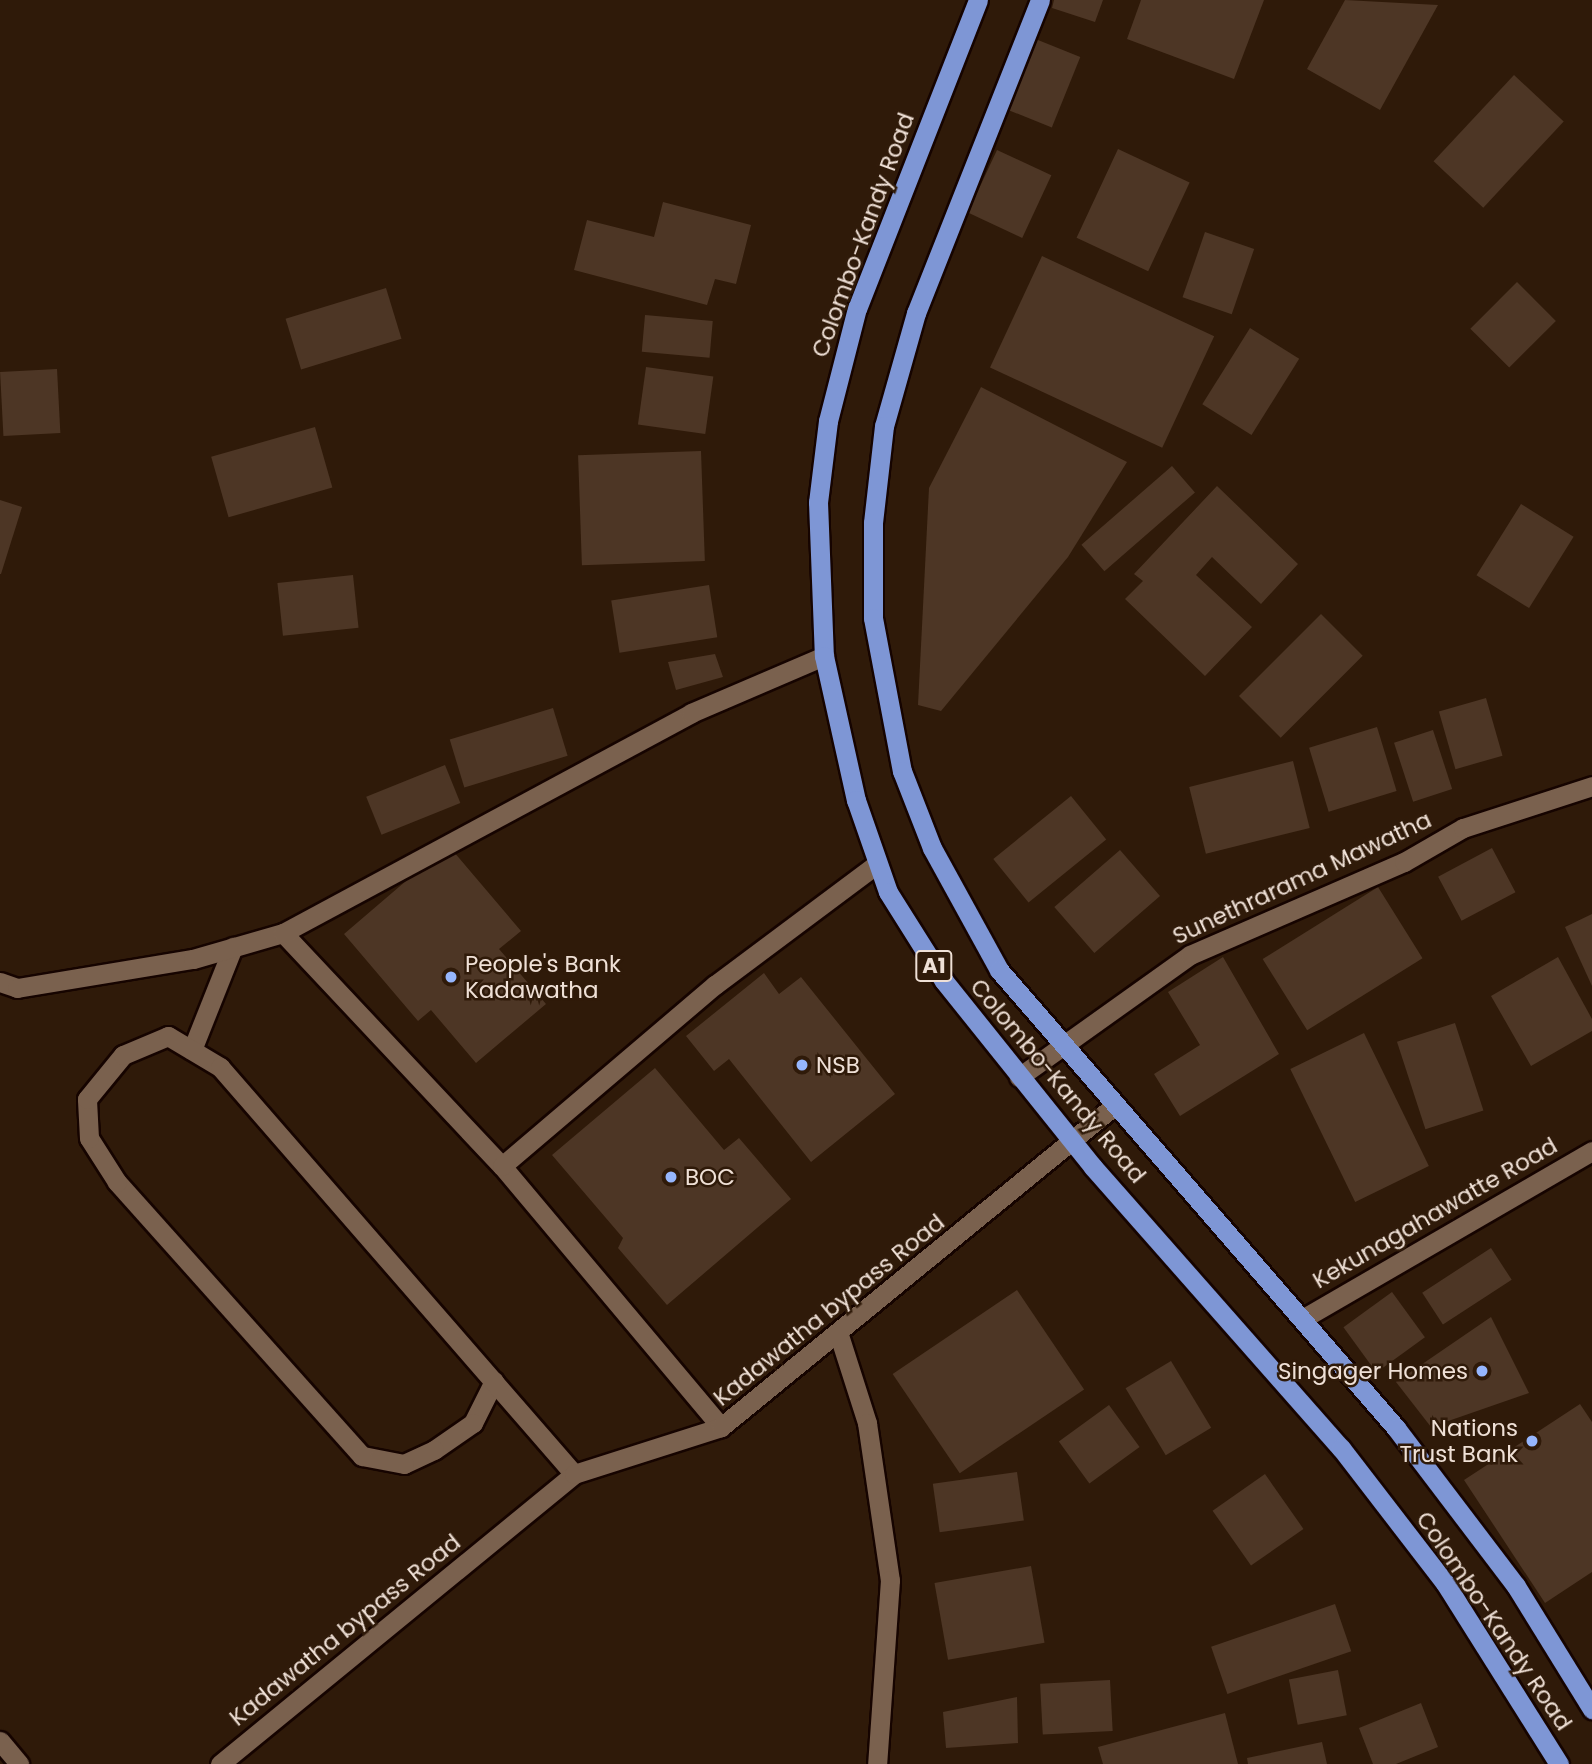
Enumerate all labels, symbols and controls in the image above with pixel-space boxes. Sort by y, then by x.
street label: Colombo-Kandy Road [806,109,920,361]
street label: Sunethrarama Mawatha [1168,806,1436,950]
road number: A1 [915,948,953,984]
place label: People's Bank Kadawatha [465,950,621,1004]
marker: People's Bank Kadawatha [443,969,459,985]
street label: Colombo-Kandy Road [965,973,1151,1189]
place label: NSB [816,1051,860,1079]
marker: NSB [794,1057,810,1073]
street label: Kekunagahawatte Road [1308,1132,1562,1294]
place label: BOC [685,1163,735,1191]
marker: BOC [663,1169,679,1185]
street label: Kadawatha bypass Road [708,1208,950,1412]
place label: Singager Homes [1278,1357,1468,1385]
marker: Singager Homes [1474,1363,1490,1379]
place label: Nations Trust Bank [1400,1414,1518,1468]
marker: Nations Trust Bank [1524,1433,1540,1449]
street label: Colombo-Kandy Road [1410,1506,1578,1736]
street label: Kadawatha bypass Road [224,1528,466,1732]

